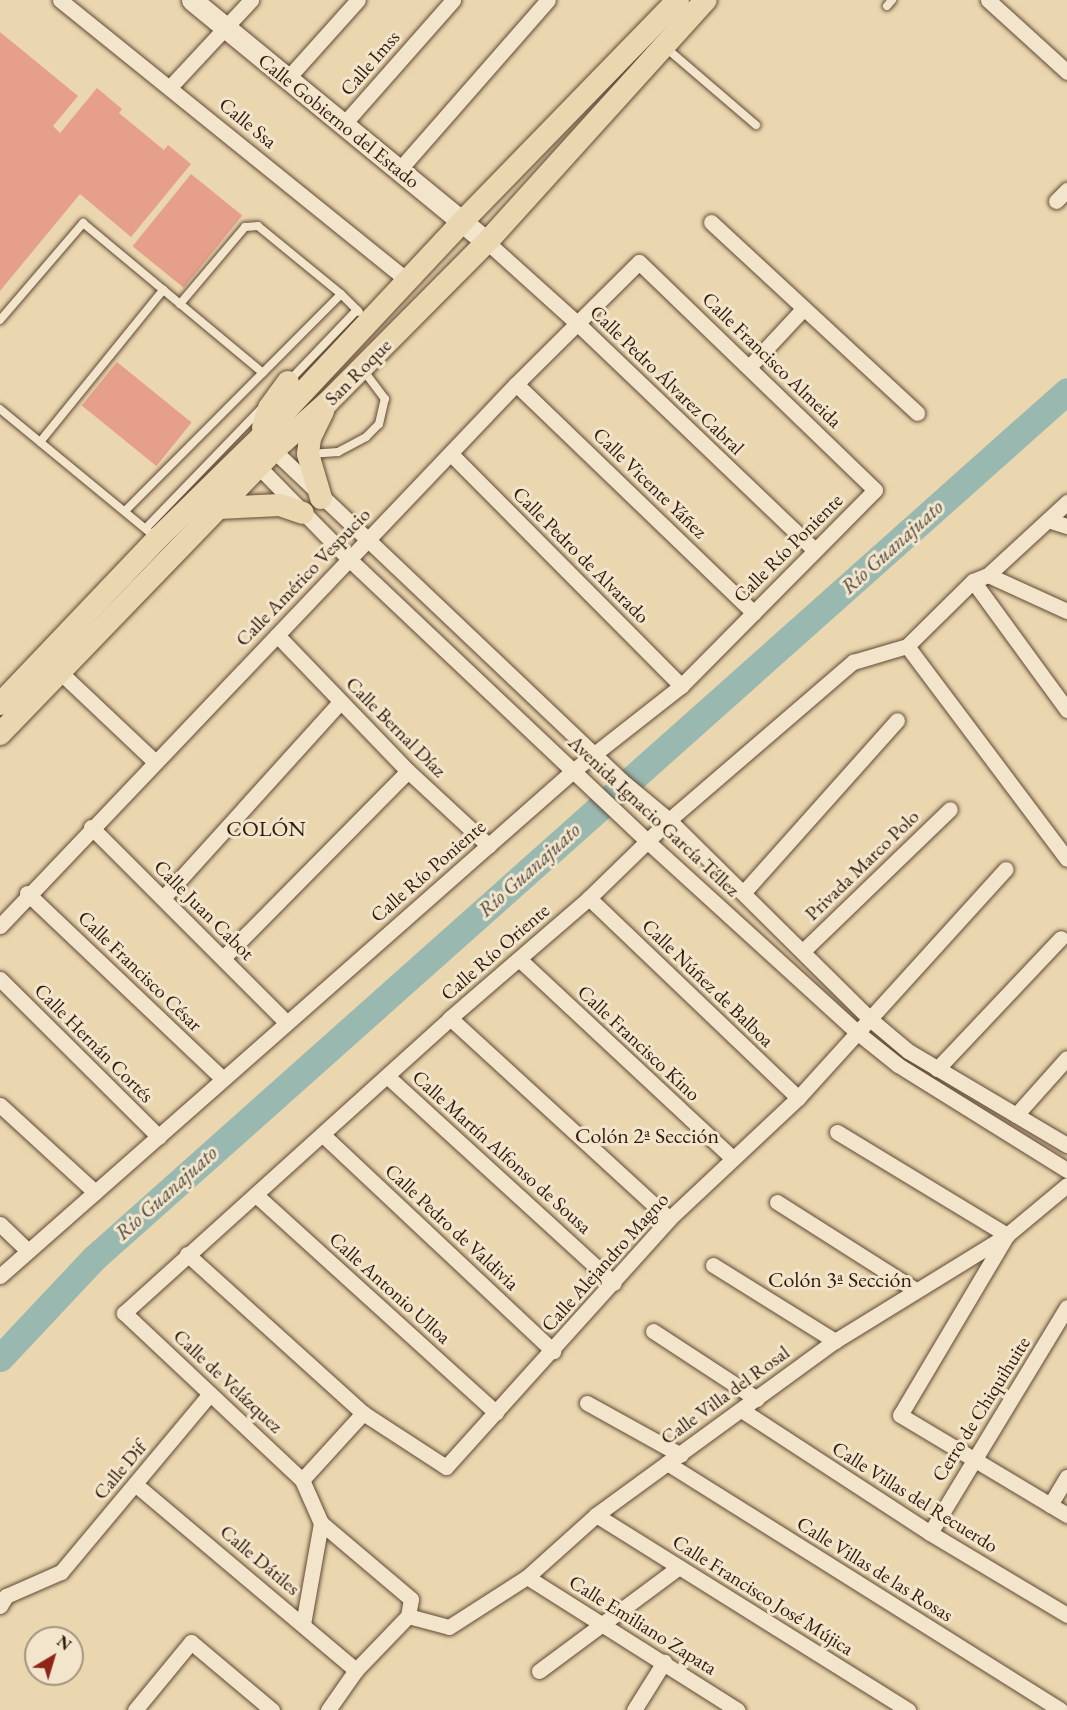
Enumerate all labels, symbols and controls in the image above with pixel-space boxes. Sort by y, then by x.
street label: Calle Imss [335,25,405,101]
street label: Calle Gobierno del Estado [253,48,425,194]
street label: Calle Ssa [214,92,282,154]
street label: Calle Francisco Almeida [697,287,847,433]
street label: Calle Pedro Álvarez Cabral [585,300,749,460]
street label: San Roque [320,334,396,410]
street label: Calle Vicente Yáñez [588,423,712,543]
street label: Calle Pedro de Alvarado [508,482,654,628]
street label: Calle Río Poniente [728,488,848,608]
water label: Río Guanajuato [836,495,948,599]
street label: Calle Américo Vespucio [231,503,375,651]
street label: Calle Bernal Díaz [341,672,451,782]
street label: Avenida Ignacio García Téllez [563,730,745,902]
street label: Privada Marco Polo [800,804,924,926]
street label: Calle Río Poniente [366,815,490,927]
district label: COLÓN [223,816,309,842]
water label: Río Guanajuato [473,818,585,922]
street label: Calle Juan Cabot [149,855,259,965]
street label: Calle Río Oriente [436,898,554,1006]
street label: Calle Francisco César [73,906,207,1036]
street label: Calle Núñez de Balboa [637,914,779,1052]
street label: Calle Hernán Cortés [29,978,159,1108]
street label: Calle Francisco Kino [573,980,705,1106]
street label: Calle Martín Alfonso de Sousa [407,1065,597,1239]
district label: Colón 2ª Sección [575,1123,719,1149]
water label: Río Guanajuato [110,1141,222,1245]
street label: Calle Pedro de Valdivia [380,1159,524,1295]
street label: Calle Alejandro Magno [536,1188,674,1336]
street label: Calle Antonio Ulloa [324,1227,456,1349]
district label: Colón 3ª Sección [768,1267,912,1293]
street label: Calle de Velázquez [168,1324,288,1438]
street label: Cerro de Chiquihuite [927,1332,1035,1486]
street label: Calle Villa del Rosal [656,1340,794,1450]
street label: Calle Dif [88,1436,152,1504]
street label: Calle Villas del Recuerdo [828,1436,1002,1558]
street label: Calle Villas de las Rosas [792,1511,958,1627]
street label: Calle Dátiles [215,1520,305,1600]
street label: Calle Francisco José Mújica [668,1529,858,1661]
street label: Calle Emiliano Zapata [565,1570,721,1680]
north arrow [24,1626,84,1686]
text: N [53,1631,76,1655]

